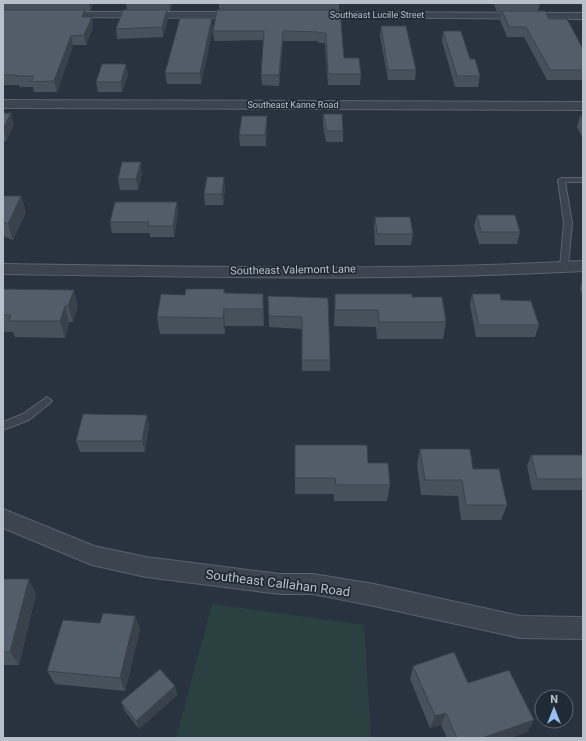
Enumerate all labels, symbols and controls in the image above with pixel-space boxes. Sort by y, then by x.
street label: Southeast Lucille Street [330,10,424,20]
street label: Southeast Kanne Road [248,100,338,110]
street label: Southeast Valemont Lane [230,262,356,278]
street label: Southeast Callahan Road [205,567,351,599]
north arrow [534,689,574,729]
text: N [550,693,558,706]

